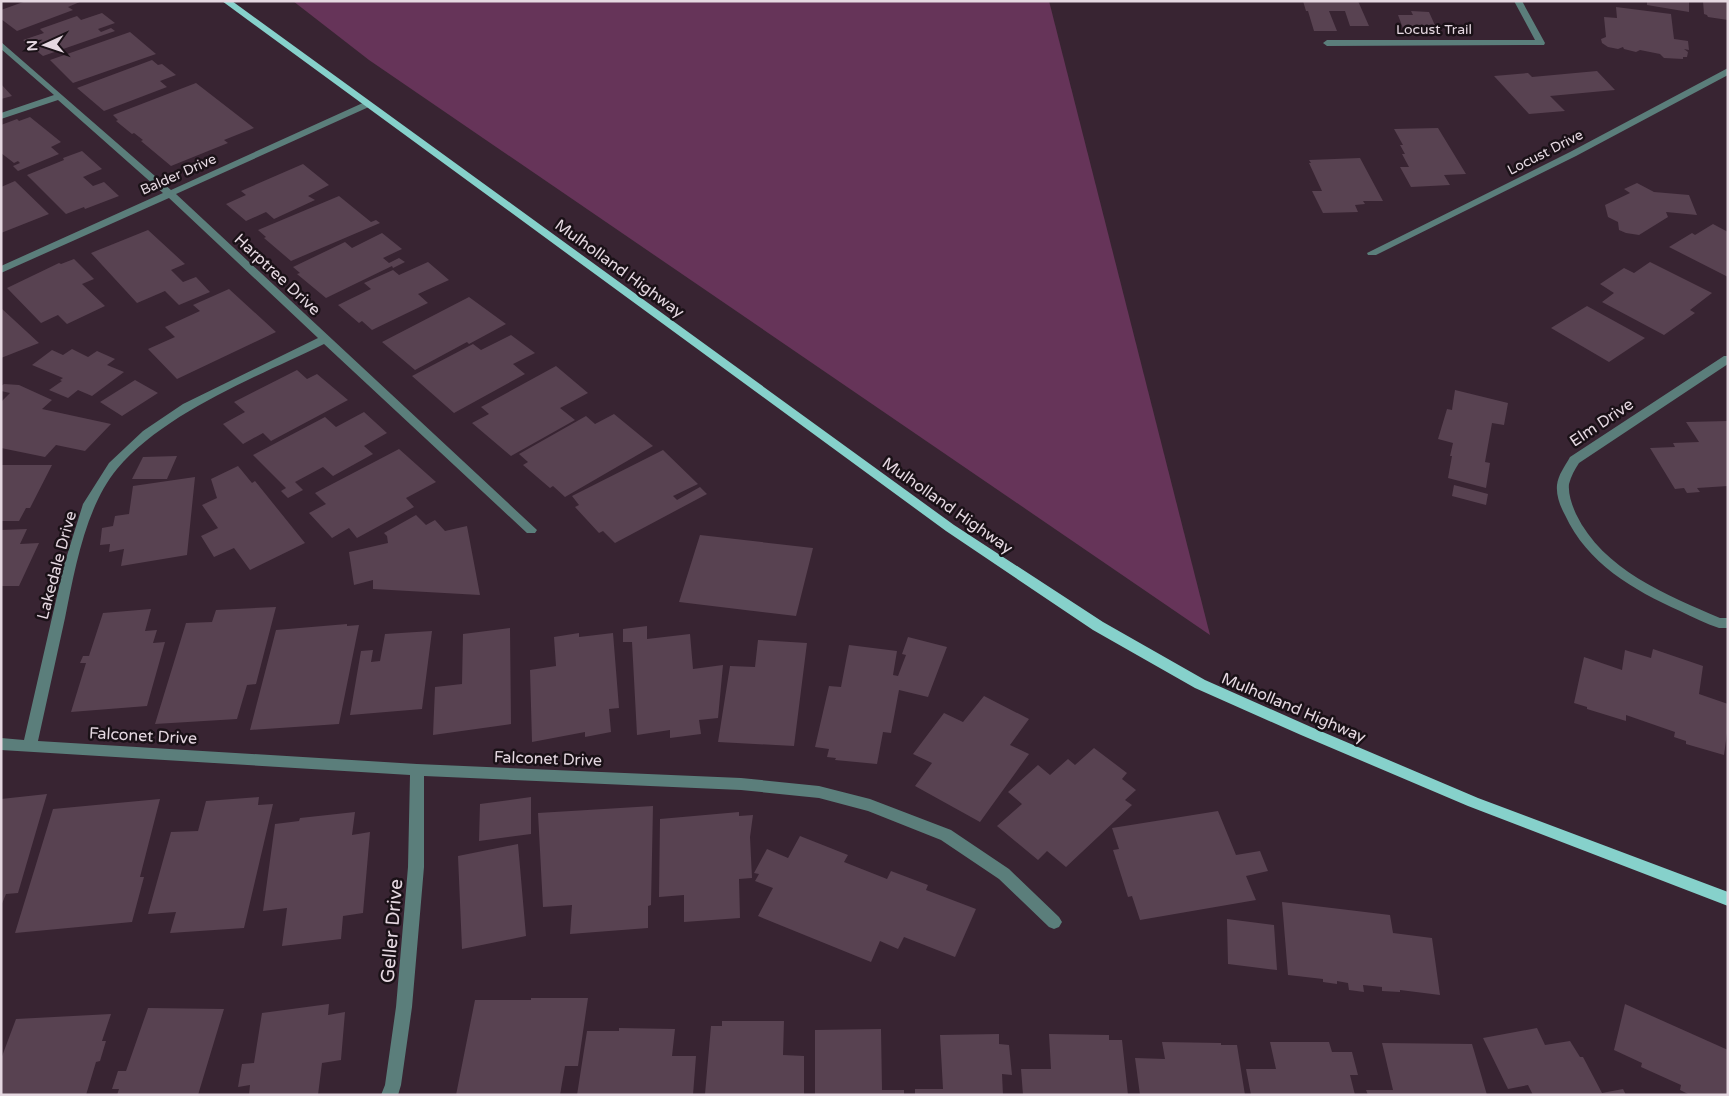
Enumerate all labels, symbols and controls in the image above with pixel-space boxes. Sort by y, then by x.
north arrow [20,20,70,70]
street label: Locust Trail [1396,21,1472,38]
text: N [24,40,41,52]
street label: Locust Drive [1505,126,1586,179]
street label: Balder Drive [138,150,219,199]
street label: Mulholland Highway [551,215,688,323]
street label: Harptree Drive [230,230,325,320]
street label: Elm Drive [1566,394,1637,451]
street label: Mulholland Highway [878,453,1017,559]
street label: Lakedale Drive [33,509,81,622]
street label: Mulholland Highway [1218,668,1369,748]
street label: Falconet Drive [88,723,197,749]
street label: Falconet Drive [494,747,602,771]
street label: Geller Drive [376,878,408,984]

